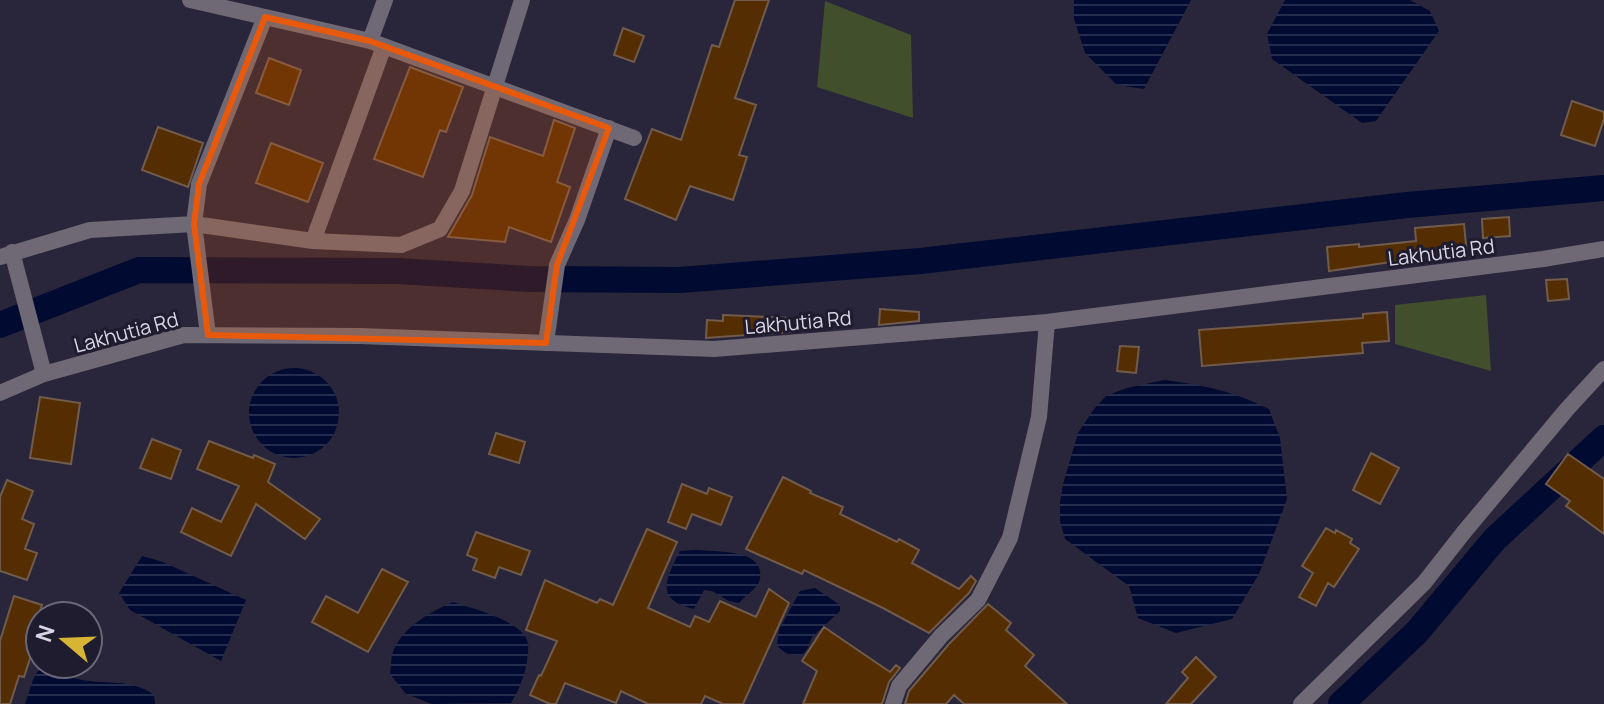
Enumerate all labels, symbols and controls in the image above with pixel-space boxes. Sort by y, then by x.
street label: Lakhutia Rd [1386,232,1496,272]
street label: Lakhutia Rd [743,304,853,340]
street label: Lakhutia Rd [71,305,181,359]
north arrow [24,600,104,680]
text: N [28,621,62,646]

